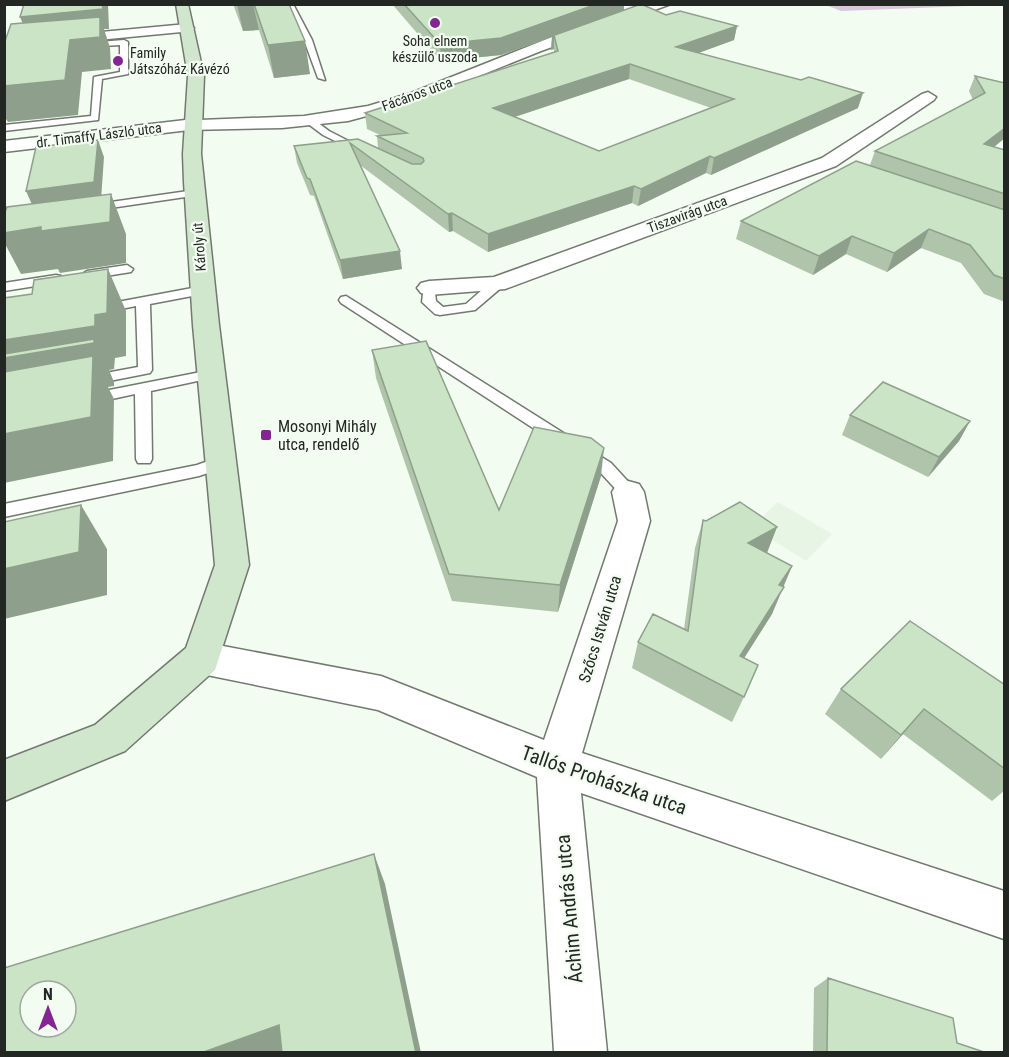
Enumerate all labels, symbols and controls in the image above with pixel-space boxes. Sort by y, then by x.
marker: Soha elnem készülő uszoda [428,16,442,30]
place label: Soha elnem készülő uszoda [392,33,478,65]
place label: Family Játszóház Kávézó [130,45,230,77]
marker: Family Játszóház Kávézó [111,54,125,68]
street label: Fácános utca [380,74,454,114]
street label: dr. Timaffy László utca [35,119,163,151]
street label: Tiszavirág utca [645,192,729,236]
street label: Károly út [189,222,209,272]
place label: Mosonyi Mihály utca, rendelő [278,417,377,454]
marker: Mosonyi Mihály utca, rendelő [259,428,273,442]
street label: Szőcs István utca [575,573,625,685]
street label: Tallós Prohászka utca [518,740,690,820]
street label: Áchim András utca [551,834,587,984]
north arrow [18,979,78,1039]
text: N [43,985,53,1004]

